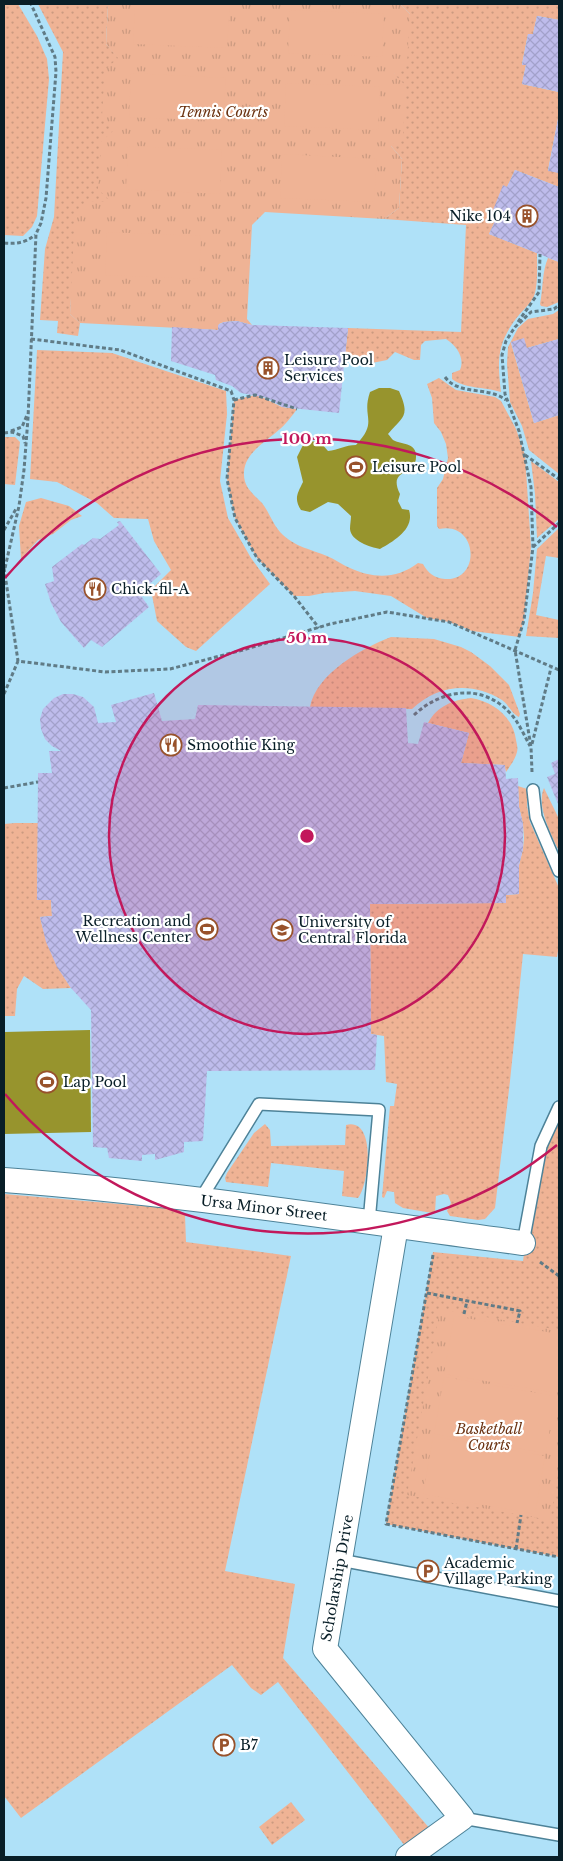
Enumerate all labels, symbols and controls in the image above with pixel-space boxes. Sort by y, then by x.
park label: Tennis Courts [178,103,268,121]
building icon: Nike 104 [515,204,539,228]
place label: Nike 104 [449,207,511,225]
place label: Leisure Pool Services [284,351,374,385]
building icon: Leisure Pool Services [256,356,280,380]
text: 100 m [282,429,332,448]
sports icon: Leisure Pool [344,455,368,479]
place label: Leisure Pool [372,458,462,476]
restaurant icon: Chick-fil-A [83,577,107,601]
place label: Chick-fil-A [111,580,190,598]
text: 50 m [287,628,328,647]
restaurant icon: Smoothie King [159,733,183,757]
place label: Smoothie King [187,736,295,754]
centre of rings [298,827,316,845]
place label: Recreation and Wellness Center [74,912,192,946]
place label: University of Central Florida [298,913,407,947]
sports icon: Recreation and Wellness Center [195,917,219,941]
school or university icon: University of Central Florida [270,918,294,942]
sports icon: Lap Pool [35,1070,59,1094]
place label: Lap Pool [63,1073,127,1091]
street label: Ursa Minor Street [200,1191,329,1225]
park label: Basketball Courts [455,1420,523,1454]
street label: Scholarship Drive [317,1513,357,1643]
place label: Academic Village Parking [443,1554,553,1588]
parking icon: Academic Village Parking [416,1559,440,1583]
parking icon: B7 [212,1733,236,1757]
place label: B7 [240,1736,259,1754]

